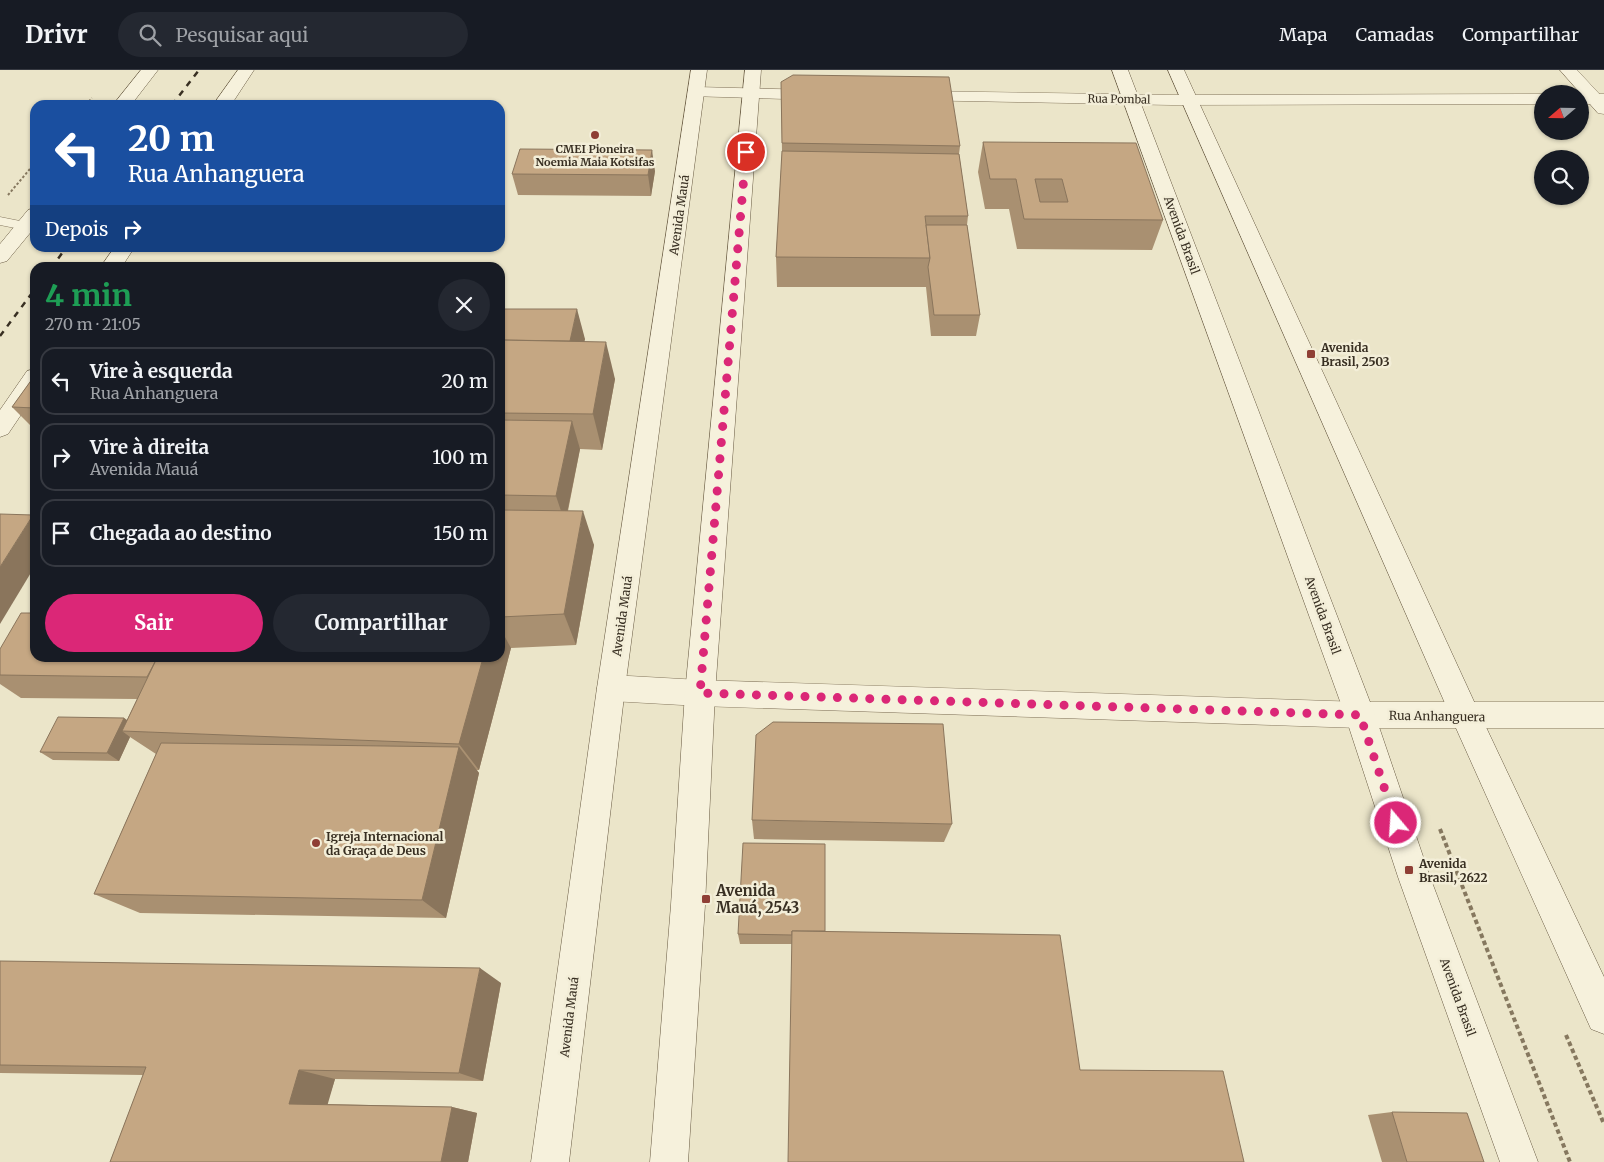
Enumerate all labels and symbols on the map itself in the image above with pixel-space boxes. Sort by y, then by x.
north arrow [1534,85,1589,140]
street label: Rua Pombal [1087,91,1151,107]
marker: CMEI Pioneira Noemia Maia Kotsifas [589,129,601,141]
pin [725,131,767,173]
place label: CMEI Pioneira Noemia Maia Kotsifas [535,142,655,169]
street label: Avenida Mauá [666,173,692,257]
street label: Avenida Brasil [1161,193,1203,276]
place label: Avenida Brasil, 2503 [1320,340,1390,369]
marker: Avenida Brasil, 2503 [1305,348,1317,360]
street label: Avenida Brasil [1302,573,1344,656]
street label: Avenida Mauá [609,574,635,658]
street label: Rua Anhanguera [1389,708,1486,724]
position arrow [1369,796,1421,848]
place label: Igreja Internacional da Graça de Deus [326,829,444,858]
marker: Igreja Internacional da Graça de Deus [310,837,322,849]
place label: Avenida Brasil, 2622 [1418,856,1488,885]
marker: Avenida Brasil, 2622 [1403,864,1415,876]
place label: Avenida Mauá, 2543 [715,881,799,918]
marker: Avenida Mauá, 2543 [700,893,712,905]
street label: Avenida Brasil [1437,955,1479,1038]
street label: Avenida Mauá [556,975,581,1059]

